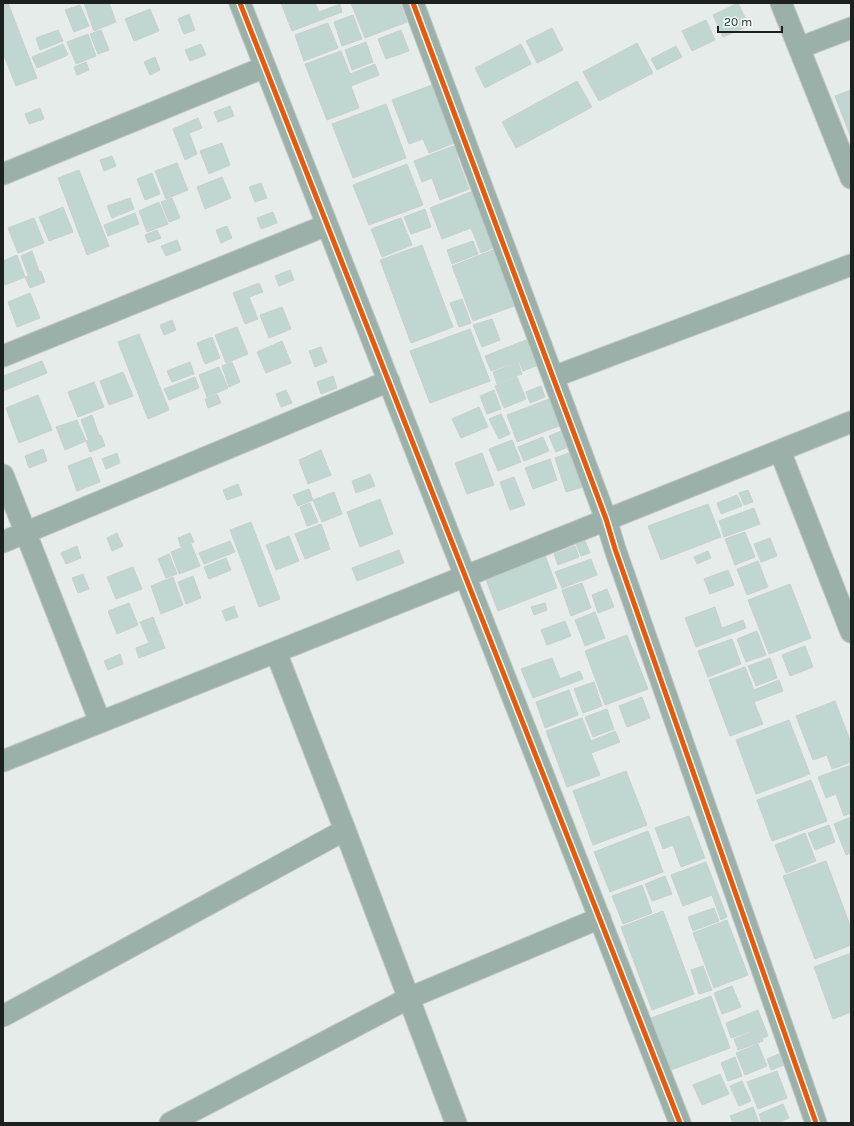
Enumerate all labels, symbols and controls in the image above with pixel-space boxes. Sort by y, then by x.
scale bar [718,8,782,34]
text: 20 m [724,15,752,29]

